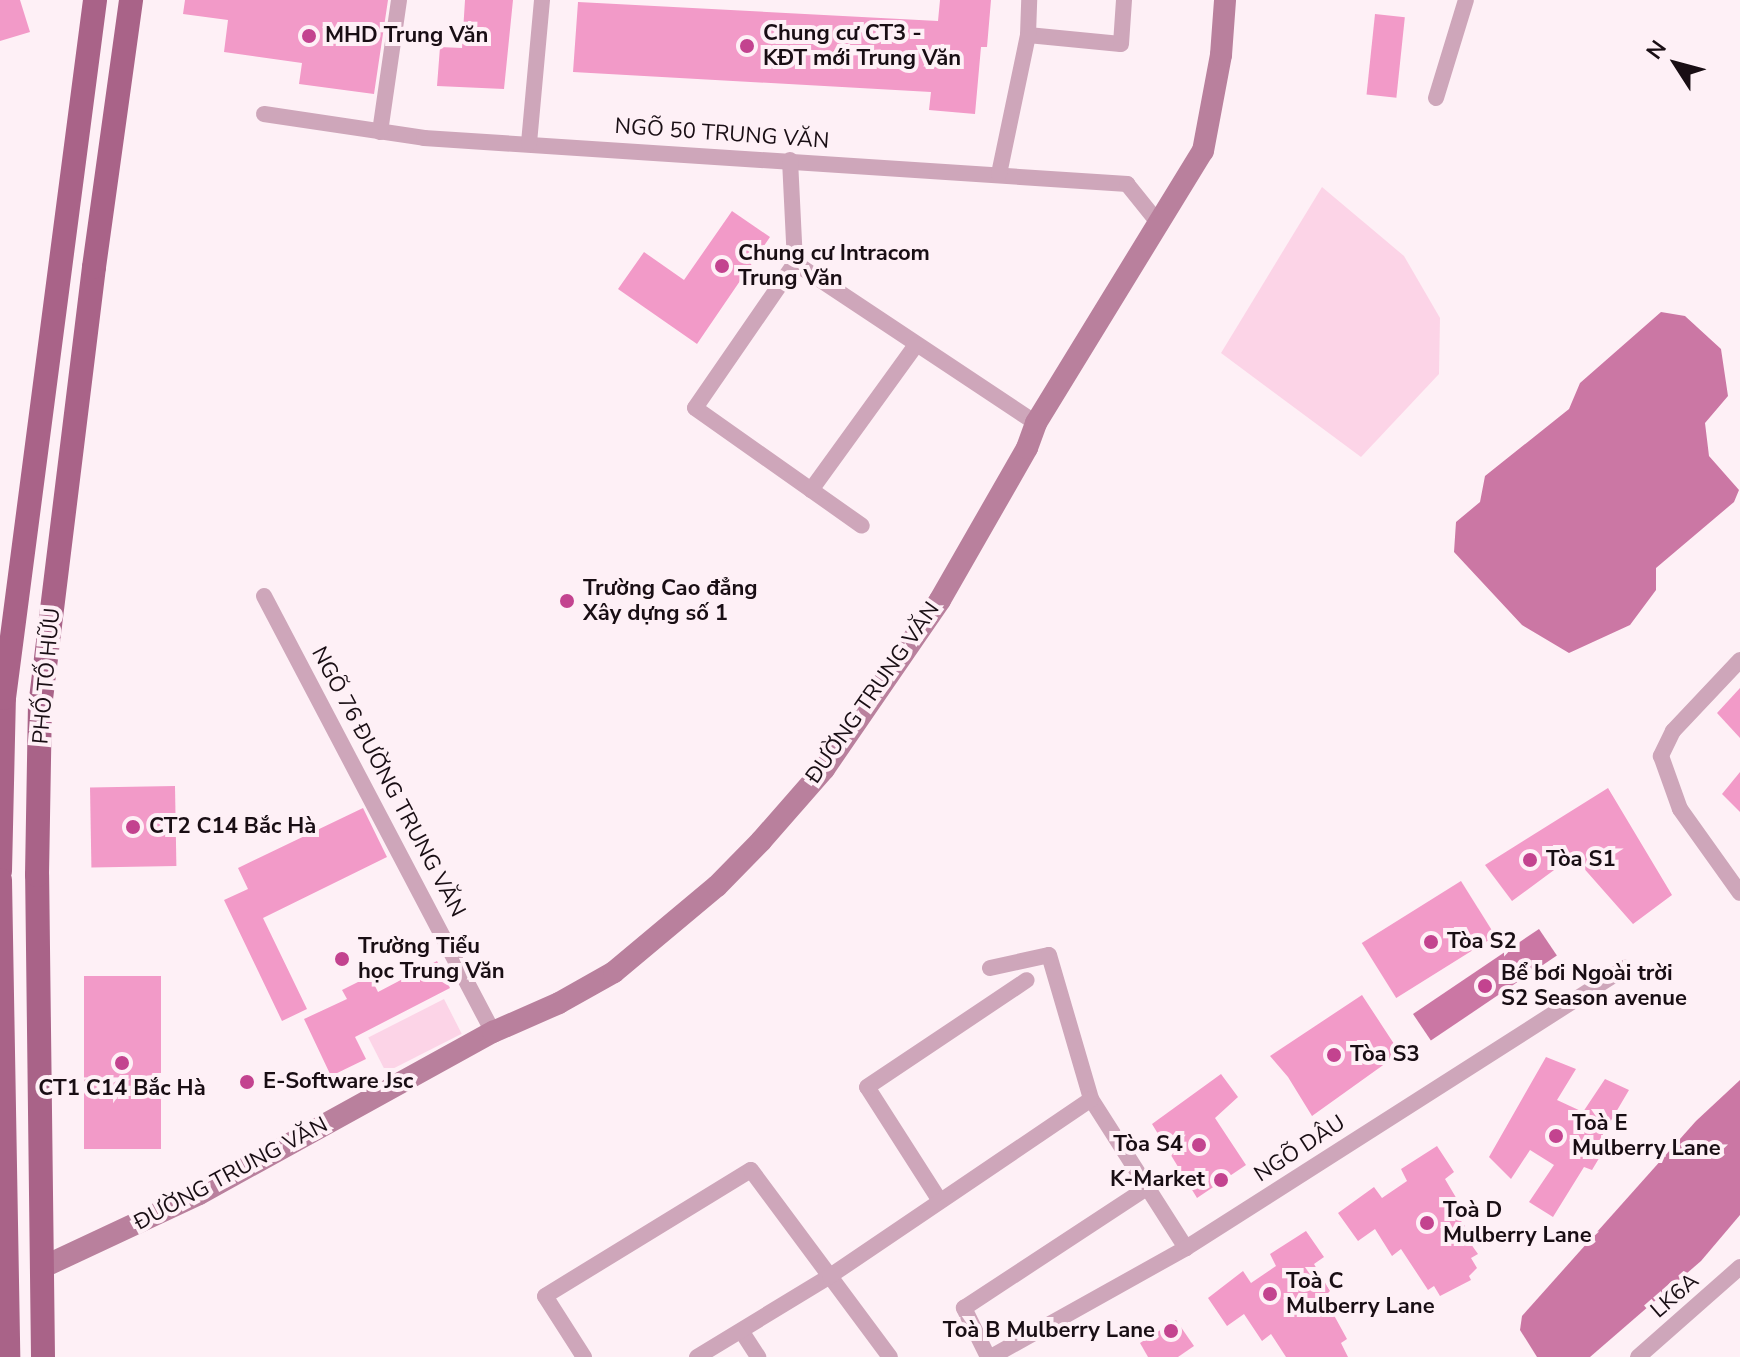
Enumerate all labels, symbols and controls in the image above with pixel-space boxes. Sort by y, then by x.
place label: Chung cư CT3 - KĐT mới Trung Văn [763,20,961,72]
place label: MHD Trung Văn [325,23,488,49]
north arrow [1636,24,1716,104]
marker: MHD Trung Văn [300,27,318,45]
text: N [1640,34,1674,65]
marker: Chung cư CT3 - KĐT mới Trung Văn [738,37,756,55]
street label: NGÕ 50 TRUNG VĂN [614,113,830,155]
place label: Chung cư Intracom Trung Văn [738,240,930,292]
marker: Chung cư Intracom Trung Văn [713,257,731,275]
place label: Trường Cao đẳng Xây dựng số 1 [583,575,758,626]
marker: Trường Cao đẳng Xây dựng số 1 [558,592,576,610]
street label: ĐƯỜNG TRUNG VĂN [800,597,946,789]
street label: PHỐ TỐ HỮU [28,607,66,745]
street label: NGÕ 76 ĐƯỜNG TRUNG VĂN [305,642,471,922]
place label: CT2 C14 Bắc Hà [149,814,316,840]
marker: CT2 C14 Bắc Hà [124,818,142,836]
place label: Tòa S1 [1546,847,1616,873]
marker: Tòa S1 [1521,851,1539,869]
place label: Tòa S2 [1447,929,1517,955]
place label: Trường Tiểu học Trung Văn [358,933,505,984]
marker: Tòa S2 [1422,933,1440,951]
marker: Trường Tiểu học Trung Văn [333,950,351,968]
place label: Bể bơi Ngoài trời S2 Season avenue [1501,960,1687,1012]
marker: Bể bơi Ngoài trời S2 Season avenue [1476,977,1494,995]
place label: Tòa S3 [1350,1042,1420,1068]
marker: Tòa S3 [1325,1046,1343,1064]
marker: CT1 C14 Bắc Hà [113,1054,131,1072]
place label: E-Software Jsc [263,1069,413,1095]
marker: E-Software Jsc [238,1073,256,1091]
place label: CT1 C14 Bắc Hà [38,1076,206,1102]
street label: NGÕ DÂU [1250,1110,1350,1188]
place label: Toà E Mulberry Lane [1572,1110,1721,1162]
street label: ĐƯỜNG TRUNG VĂN [130,1112,332,1236]
marker: Toà E Mulberry Lane [1547,1127,1565,1145]
place label: Tòa S4 [1113,1132,1183,1158]
marker: Tòa S4 [1190,1136,1208,1154]
place label: K-Market [1110,1167,1205,1193]
marker: K-Market [1212,1171,1230,1189]
place label: Toà D Mulberry Lane [1443,1197,1592,1248]
marker: Toà D Mulberry Lane [1418,1214,1436,1232]
place label: Toà C Mulberry Lane [1286,1268,1435,1320]
street label: LK6A [1646,1268,1704,1324]
marker: Toà C Mulberry Lane [1261,1285,1279,1303]
place label: Toà B Mulberry Lane [943,1318,1155,1344]
marker: Toà B Mulberry Lane [1162,1322,1180,1340]

